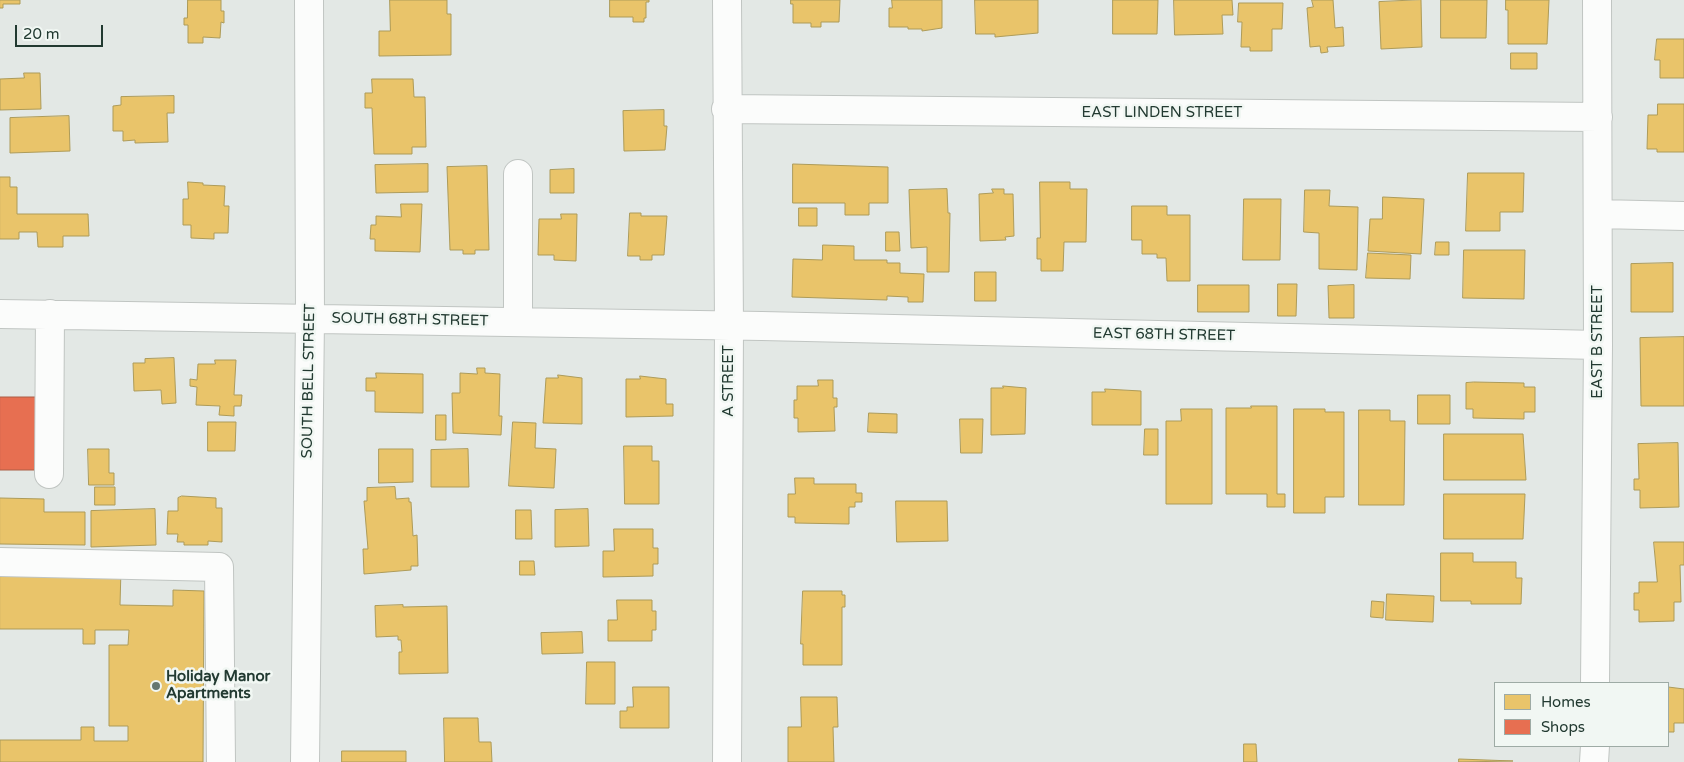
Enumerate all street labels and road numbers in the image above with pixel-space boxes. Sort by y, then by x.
street label: EAST LINDEN STREET [1082,104,1242,122]
street label: EAST B STREET [1589,285,1607,399]
street label: SOUTH BELL STREET [299,303,319,459]
street label: SOUTH 68TH STREET [331,310,489,330]
street label: EAST 68TH STREET [1093,325,1235,345]
street label: A STREET [720,345,738,417]

